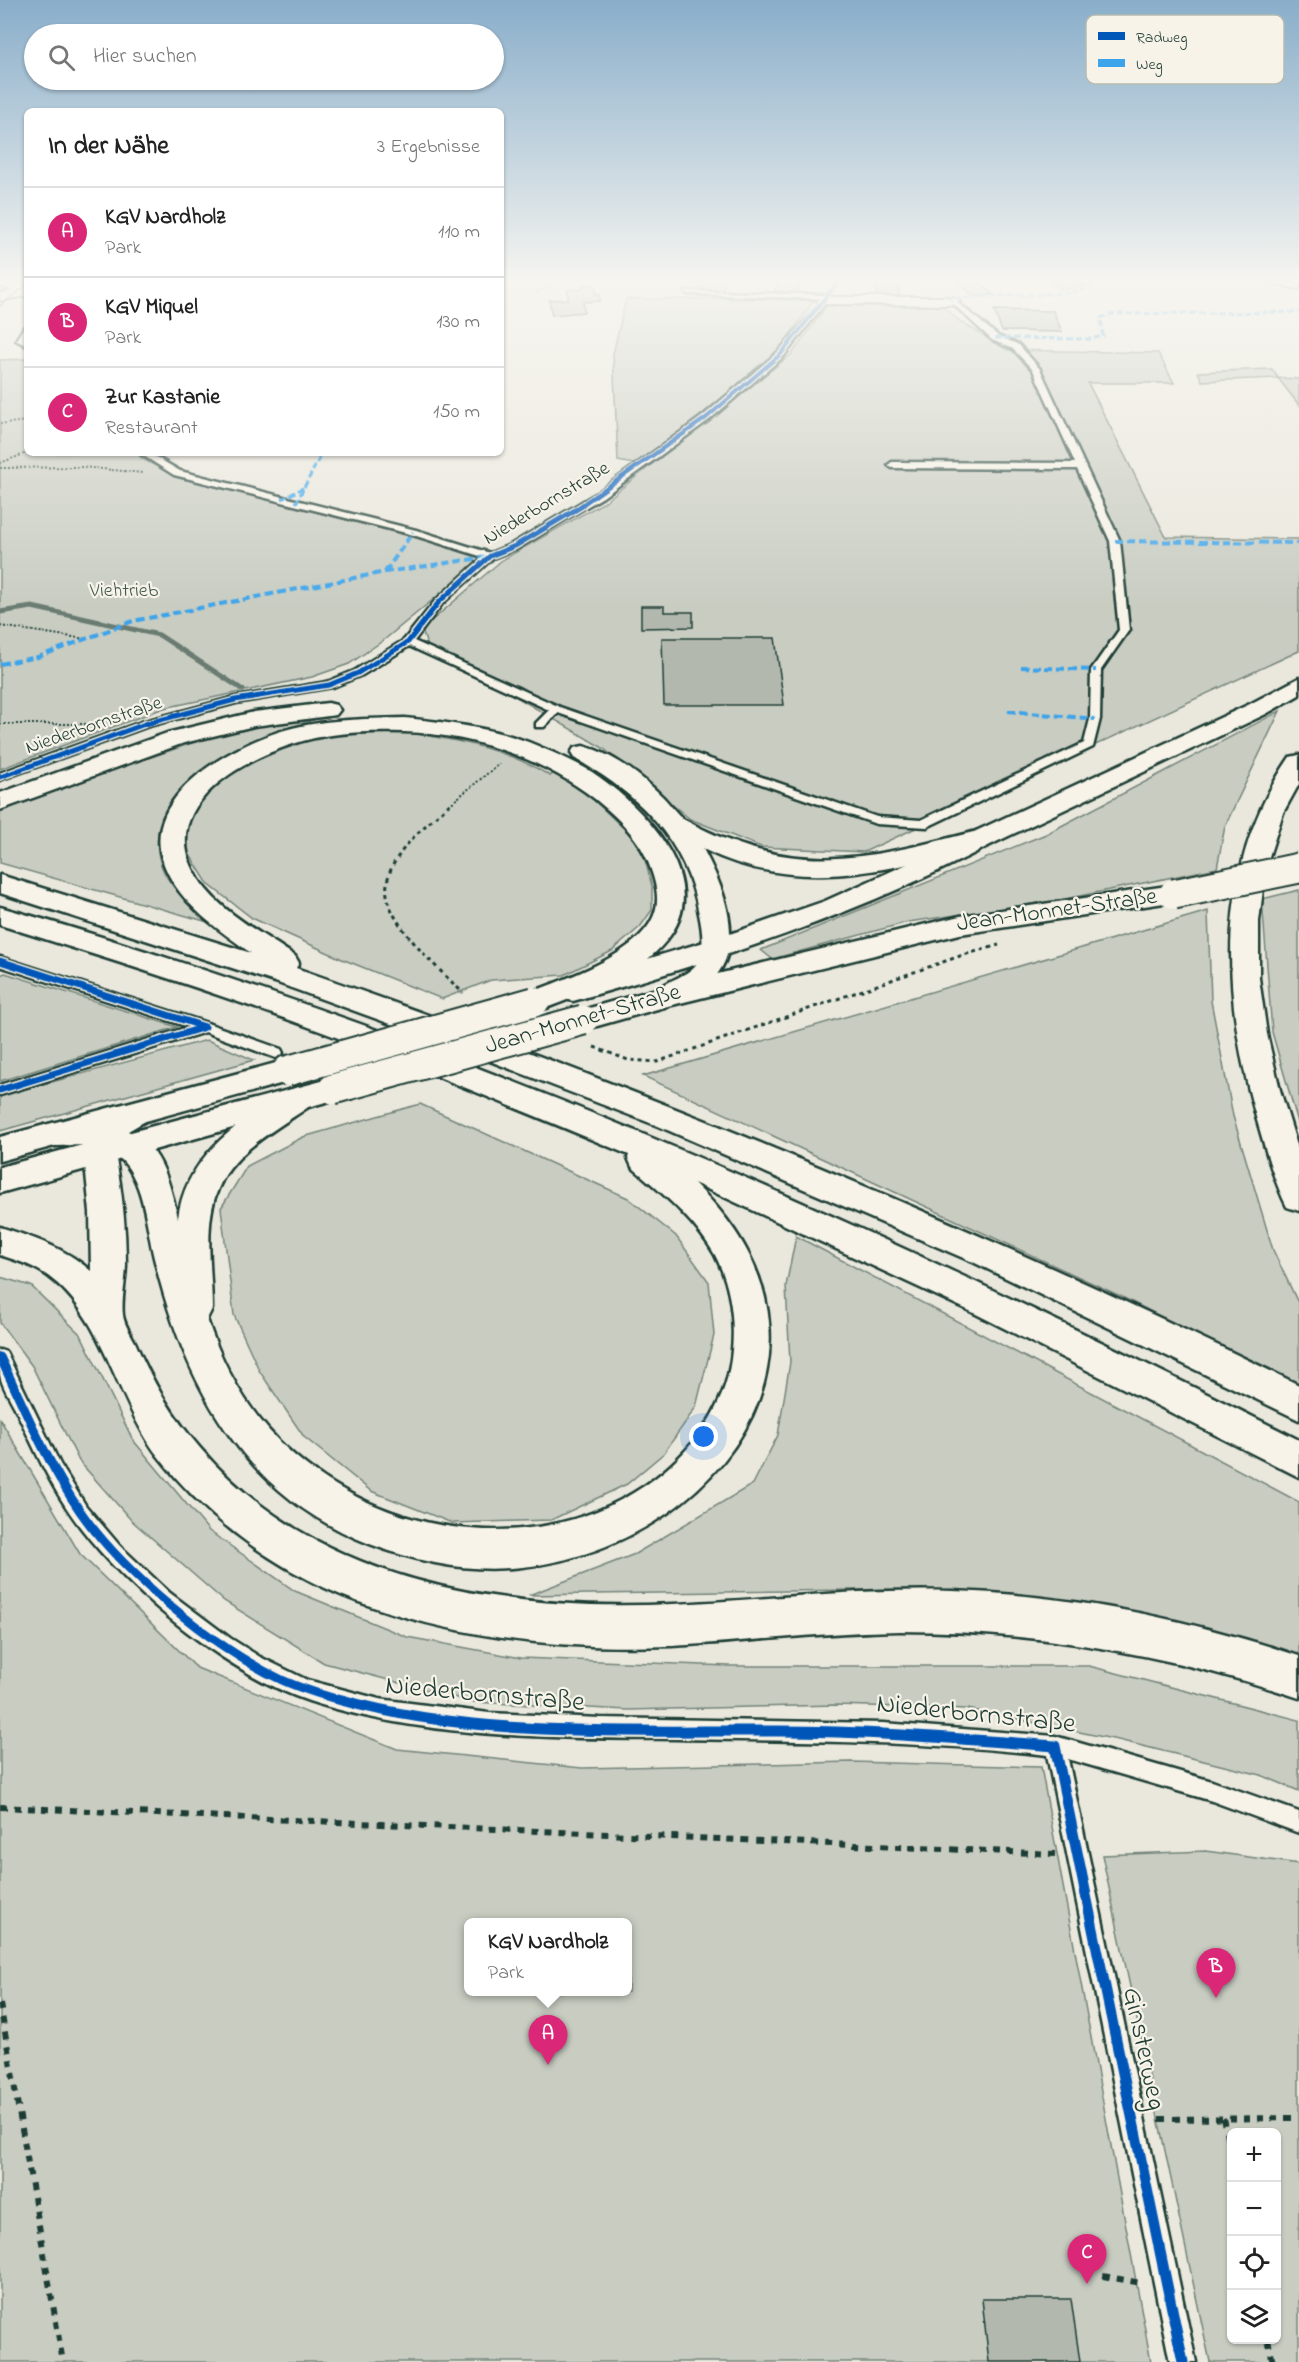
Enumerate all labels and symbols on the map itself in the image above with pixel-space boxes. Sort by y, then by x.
legend [1086,15,1284,84]
text: Radweg [1136,26,1187,50]
text: Weg [1136,53,1163,77]
street label: Niederbornstraße [478,455,616,553]
park label: Viehtrieb [89,577,159,606]
street label: Niederbornstraße [22,689,166,763]
street label: Jean-Monnet-Straße [955,880,1160,942]
street label: Jean-Monnet-Straße [481,975,685,1065]
your location [689,1422,718,1451]
street label: Niederbornstraße [384,1666,587,1724]
street label: Niederbornstraße [874,1684,1078,1746]
pin: B [1196,1948,1236,1998]
street label: Ginsterweg [1110,1984,1176,2114]
pin: A [528,2016,568,2065]
pin: C [1068,2234,1106,2284]

